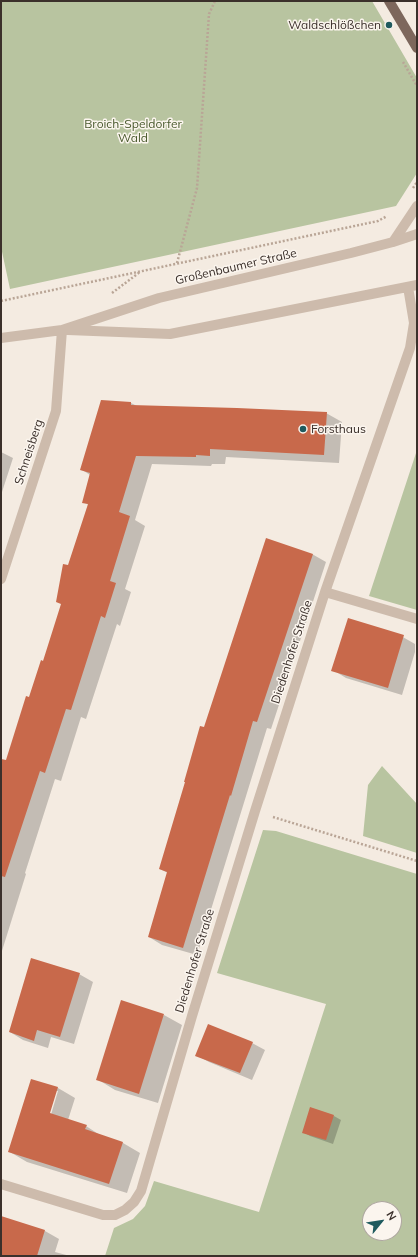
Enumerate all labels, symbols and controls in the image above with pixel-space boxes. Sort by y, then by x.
place label: Waldschlößchen [288,18,381,32]
marker: Waldschlößchen [384,20,394,30]
park label: Broich-Speldorfer Wald [84,117,182,145]
street label: Großenbaumer Straße [174,246,298,288]
street label: Schneisberg [12,417,46,487]
place label: Forsthaus [311,422,366,436]
marker: Forsthaus [298,424,308,434]
street label: Diedenhofer Straße [268,598,316,706]
street label: Diedenhofer Straße [172,907,218,1015]
north arrow [362,1201,402,1241]
text: N [383,1208,400,1223]

